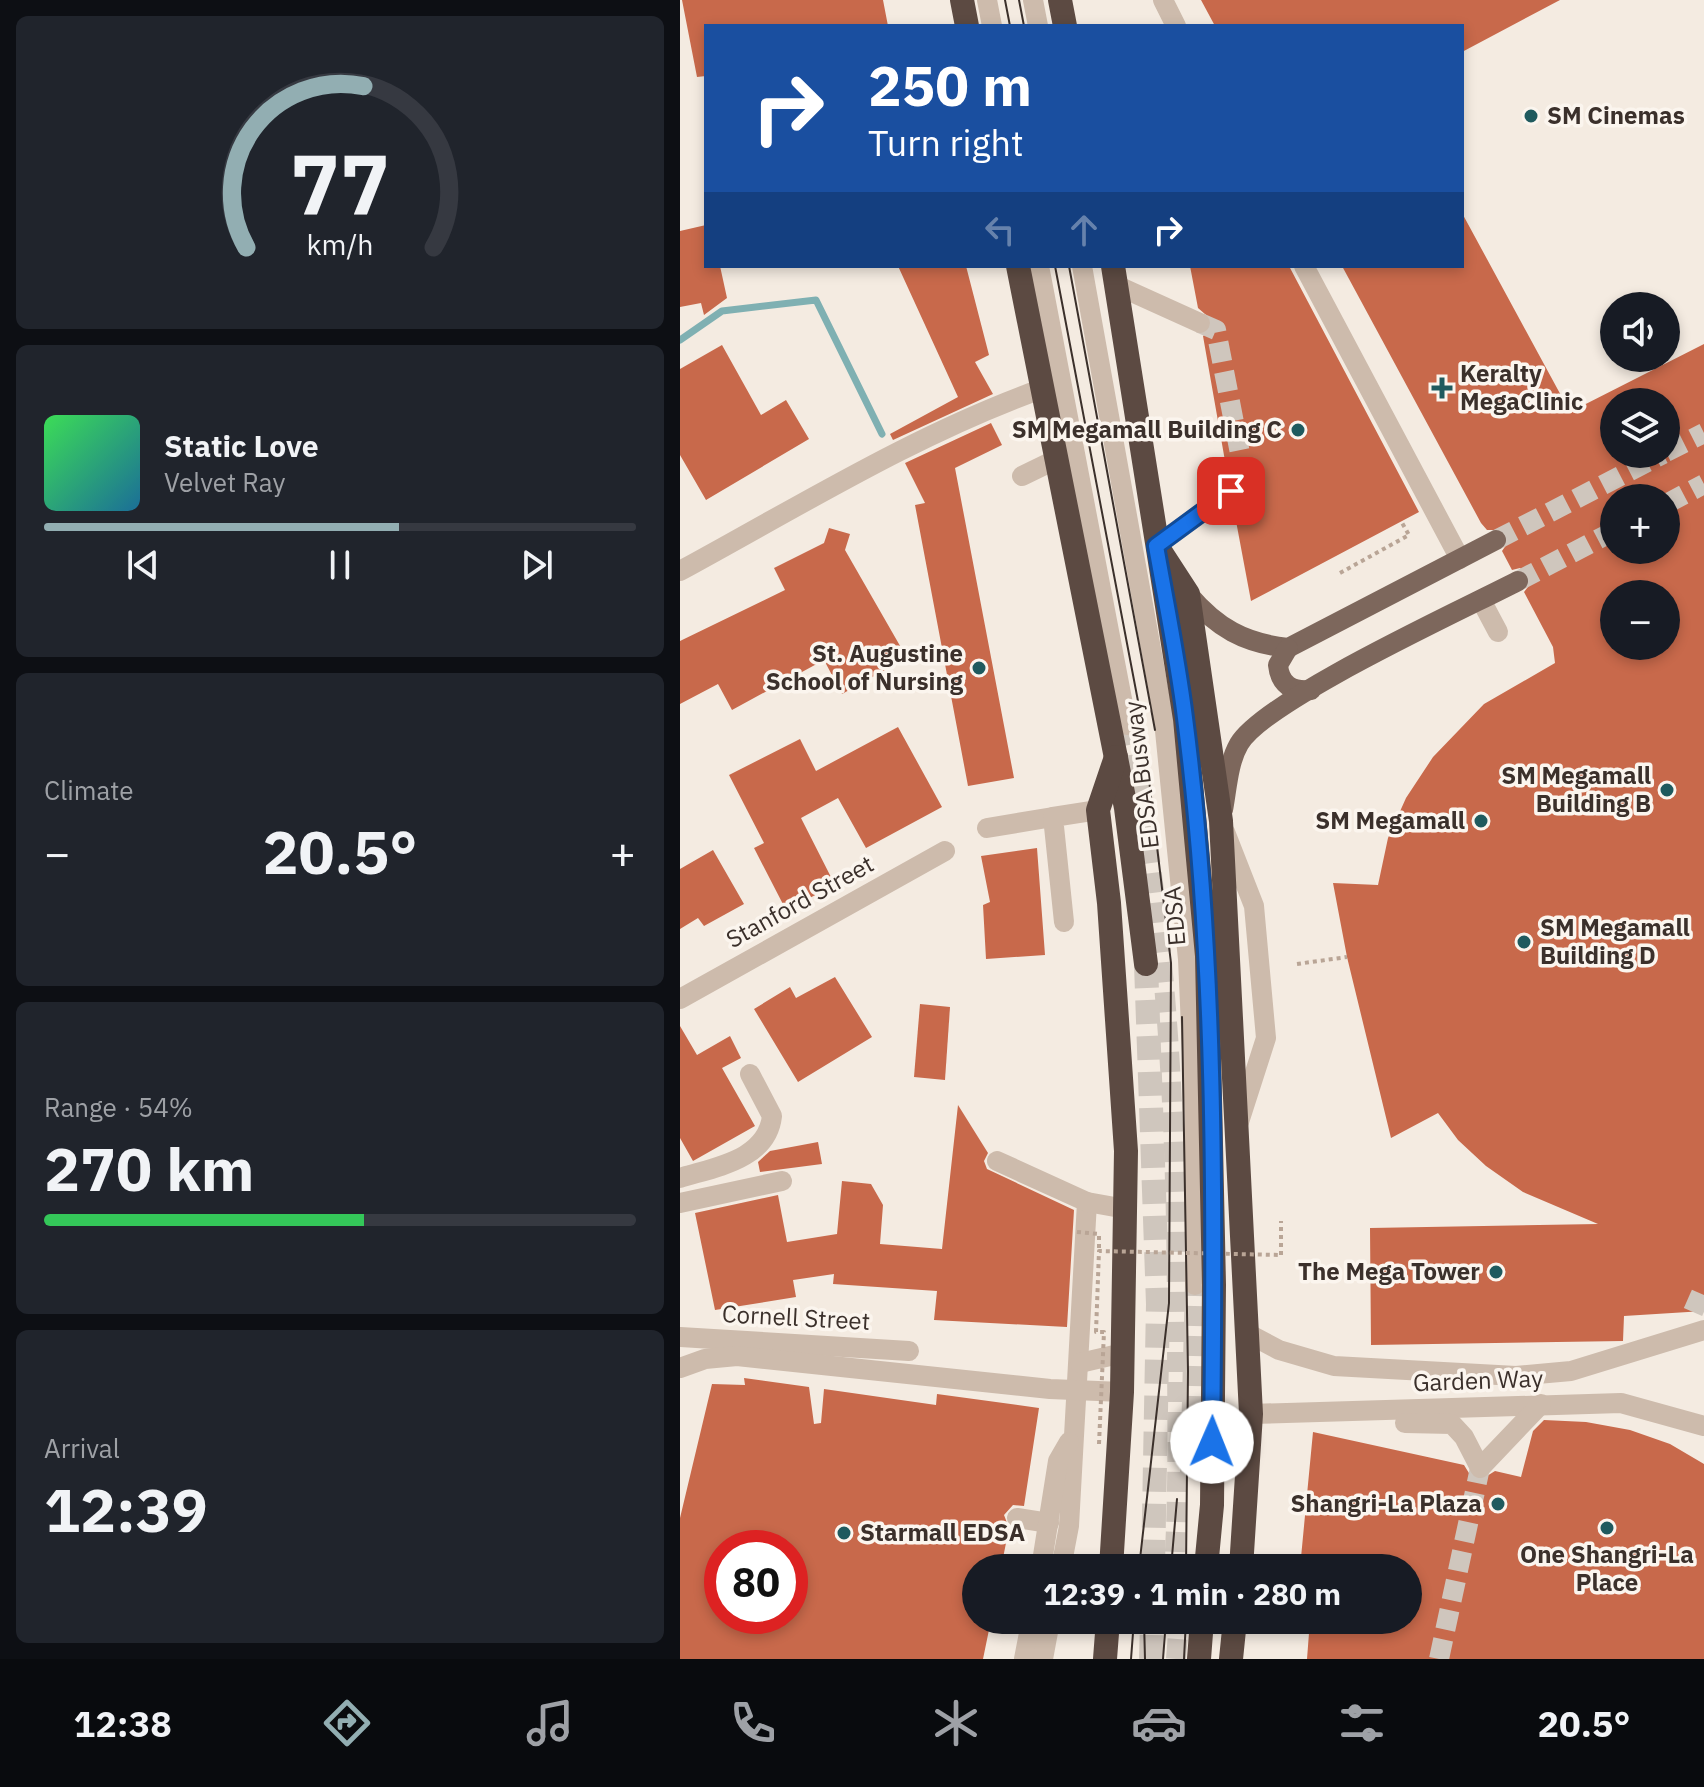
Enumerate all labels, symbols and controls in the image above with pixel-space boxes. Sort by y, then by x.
text: 250 m [868,49,1032,121]
icon: right [736,56,840,160]
place label: SM Cinemas [1547,99,1685,131]
marker: SM Cinemas [1522,107,1540,125]
text: Turn right [868,119,1024,166]
text: 77 [290,129,390,237]
icon: left [978,208,1022,252]
icon: ahead [1062,208,1106,252]
icon: right [1146,208,1190,252]
text: km/h [306,226,374,263]
map controls [1600,292,1680,660]
button: sound [1600,292,1680,372]
place label: Keralty MegaClinic [1460,357,1583,417]
marker: Keralty MegaClinic [1431,377,1453,399]
button: layers [1600,388,1680,468]
place label: SM Megamall Building C [1012,413,1282,445]
marker: SM Megamall Building C [1289,421,1307,439]
text: Static Love [164,426,319,465]
pin [1197,457,1265,525]
text: Velvet Ray [164,465,285,499]
icon: arrive [1209,469,1253,513]
button: + [1600,484,1680,564]
icon: previous [121,543,165,587]
icon: pause [318,543,362,587]
icon: next [515,543,559,587]
button: − [1600,580,1680,660]
place label: St. Augustine School of Nursing [766,637,964,697]
marker: St. Augustine School of Nursing [970,659,988,677]
street label: EDSA Busway [1116,699,1166,851]
place label: SM Megamall Building B [1501,759,1651,819]
text: Climate [44,773,134,807]
marker: SM Megamall Building B [1658,781,1676,799]
place label: SM Megamall [1315,804,1465,836]
text: 20.5° [263,812,417,891]
marker: SM Megamall [1472,812,1490,830]
text: − [44,824,70,881]
text: + [610,824,636,881]
street label: Stanford Street [720,847,879,955]
street label: EDSA [1155,885,1193,947]
place label: SM Megamall Building D [1540,911,1690,971]
marker: SM Megamall Building D [1515,933,1533,951]
text: Range · 54% [44,1090,193,1124]
text: 270 km [44,1129,254,1208]
place label: The Mega Tower [1298,1255,1480,1287]
marker: The Mega Tower [1487,1263,1505,1281]
street label: Cornell Street [721,1297,871,1337]
street label: Garden Way [1412,1362,1544,1398]
position arrow [1170,1400,1254,1484]
text: Arrival [44,1431,120,1465]
text: 12:39 [44,1470,208,1549]
place label: Shangri-La Plaza [1290,1487,1482,1519]
marker: Shangri-La Plaza [1489,1495,1507,1513]
place label: Starmall EDSA [860,1516,1025,1548]
marker: One Shangri-La Place [1598,1519,1616,1537]
marker: Starmall EDSA [835,1524,853,1542]
speed limit sign: 80 [704,1530,808,1634]
place label: One Shangri-La Place [1520,1538,1694,1598]
text: 12:39 · 1 min · 280 m [1043,1574,1341,1613]
icon: directions [319,1695,375,1751]
icon: music [522,1695,578,1751]
icon: phone [725,1695,781,1751]
icon: climate [928,1695,984,1751]
icon: car [1131,1695,1187,1751]
icon: filters [1334,1695,1390,1751]
text: 12:38 [74,1700,172,1747]
text: 20.5° [1537,1700,1630,1747]

